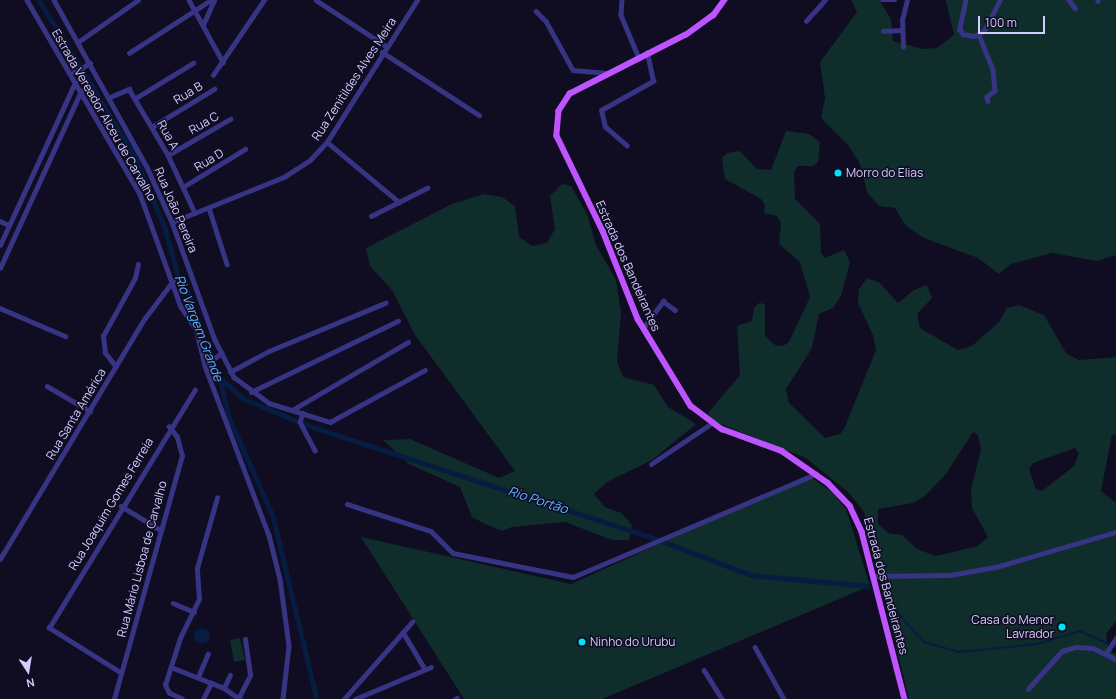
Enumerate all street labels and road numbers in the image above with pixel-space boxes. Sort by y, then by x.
street label: Rua Zenitildes Alves Meira [309,15,399,143]
street label: Estrada Vereador Alceu de Carvalho [49,27,159,203]
street label: Rua B [171,79,205,107]
street label: Rua C [186,109,222,137]
street label: Rua A [154,118,182,152]
street label: Rua D [192,146,226,174]
street label: Rua João Pereira [151,165,201,255]
street label: Estrada dos Bandeirantes [593,198,663,334]
street label: Rua Santa América [43,366,109,462]
street label: Rua Joaquim Gomes Ferreia [66,435,156,573]
street label: Rua Mário Lisboa de Carvalho [114,479,170,639]
street label: Estrada dos Bandeirantes [861,516,911,656]

